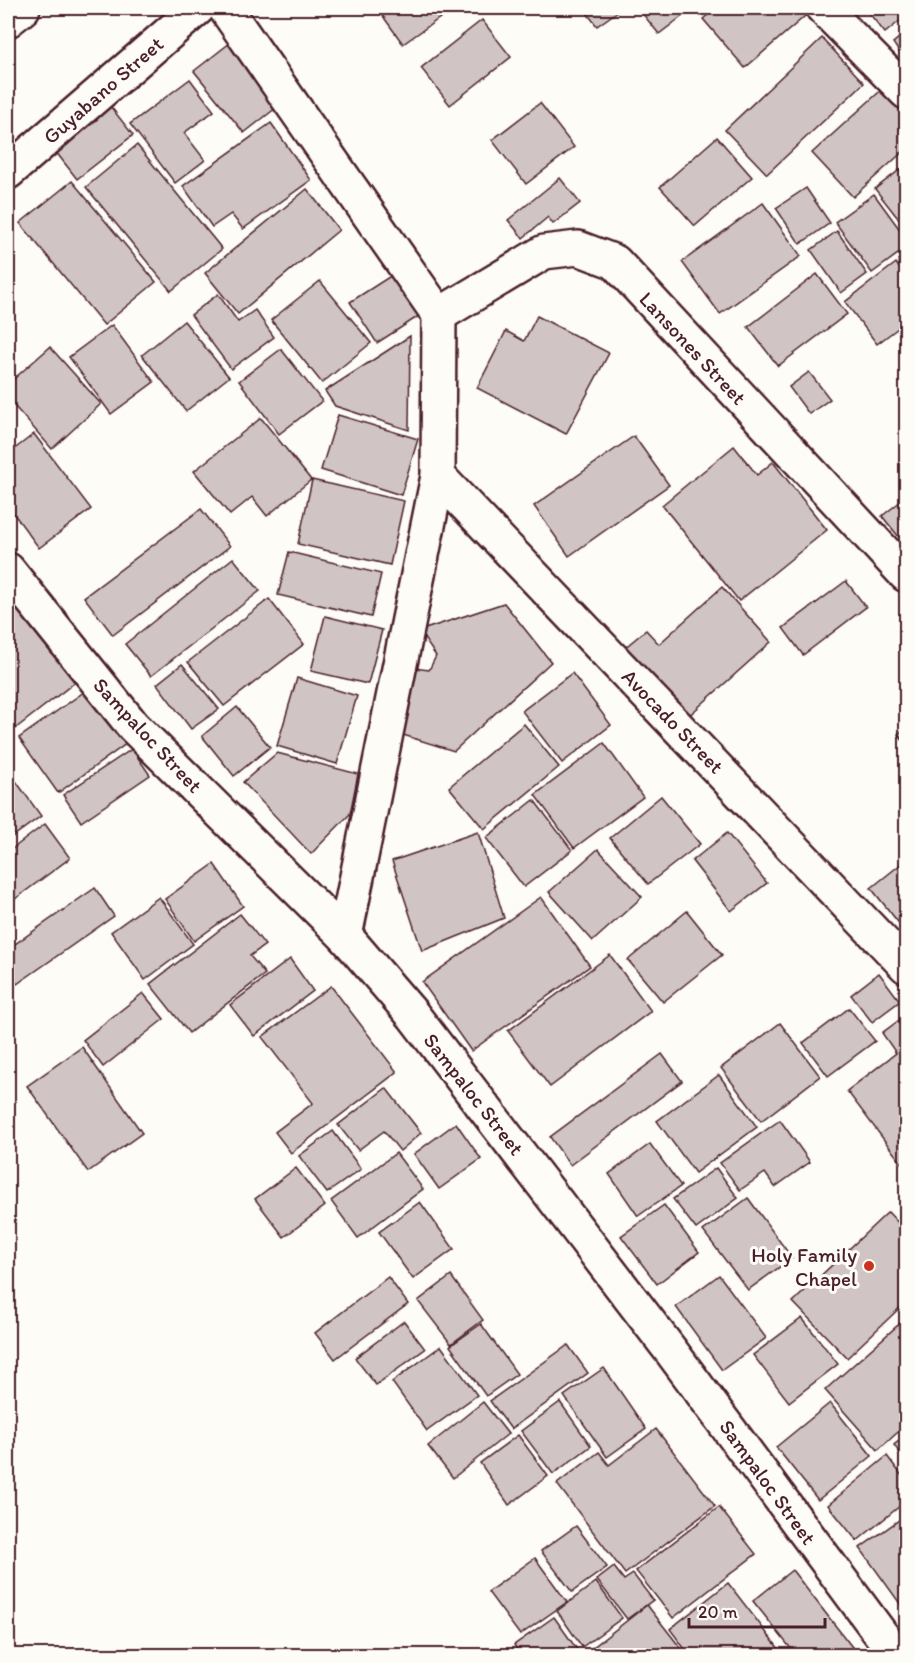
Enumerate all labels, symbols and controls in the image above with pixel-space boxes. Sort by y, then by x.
street label: Guyabano Street [38,31,168,149]
street label: Lansones Street [634,286,752,410]
street label: Avocado Street [617,664,729,779]
street label: Sampaloc Street [88,672,208,798]
street label: Sampaloc Street [419,1028,530,1160]
place label: Holy Family Chapel [751,1242,857,1291]
marker: Holy Family Chapel [862,1259,876,1273]
street label: Sampaloc Street [714,1415,822,1549]
scale bar [689,1591,826,1629]
text: 20 m [698,1601,738,1623]

